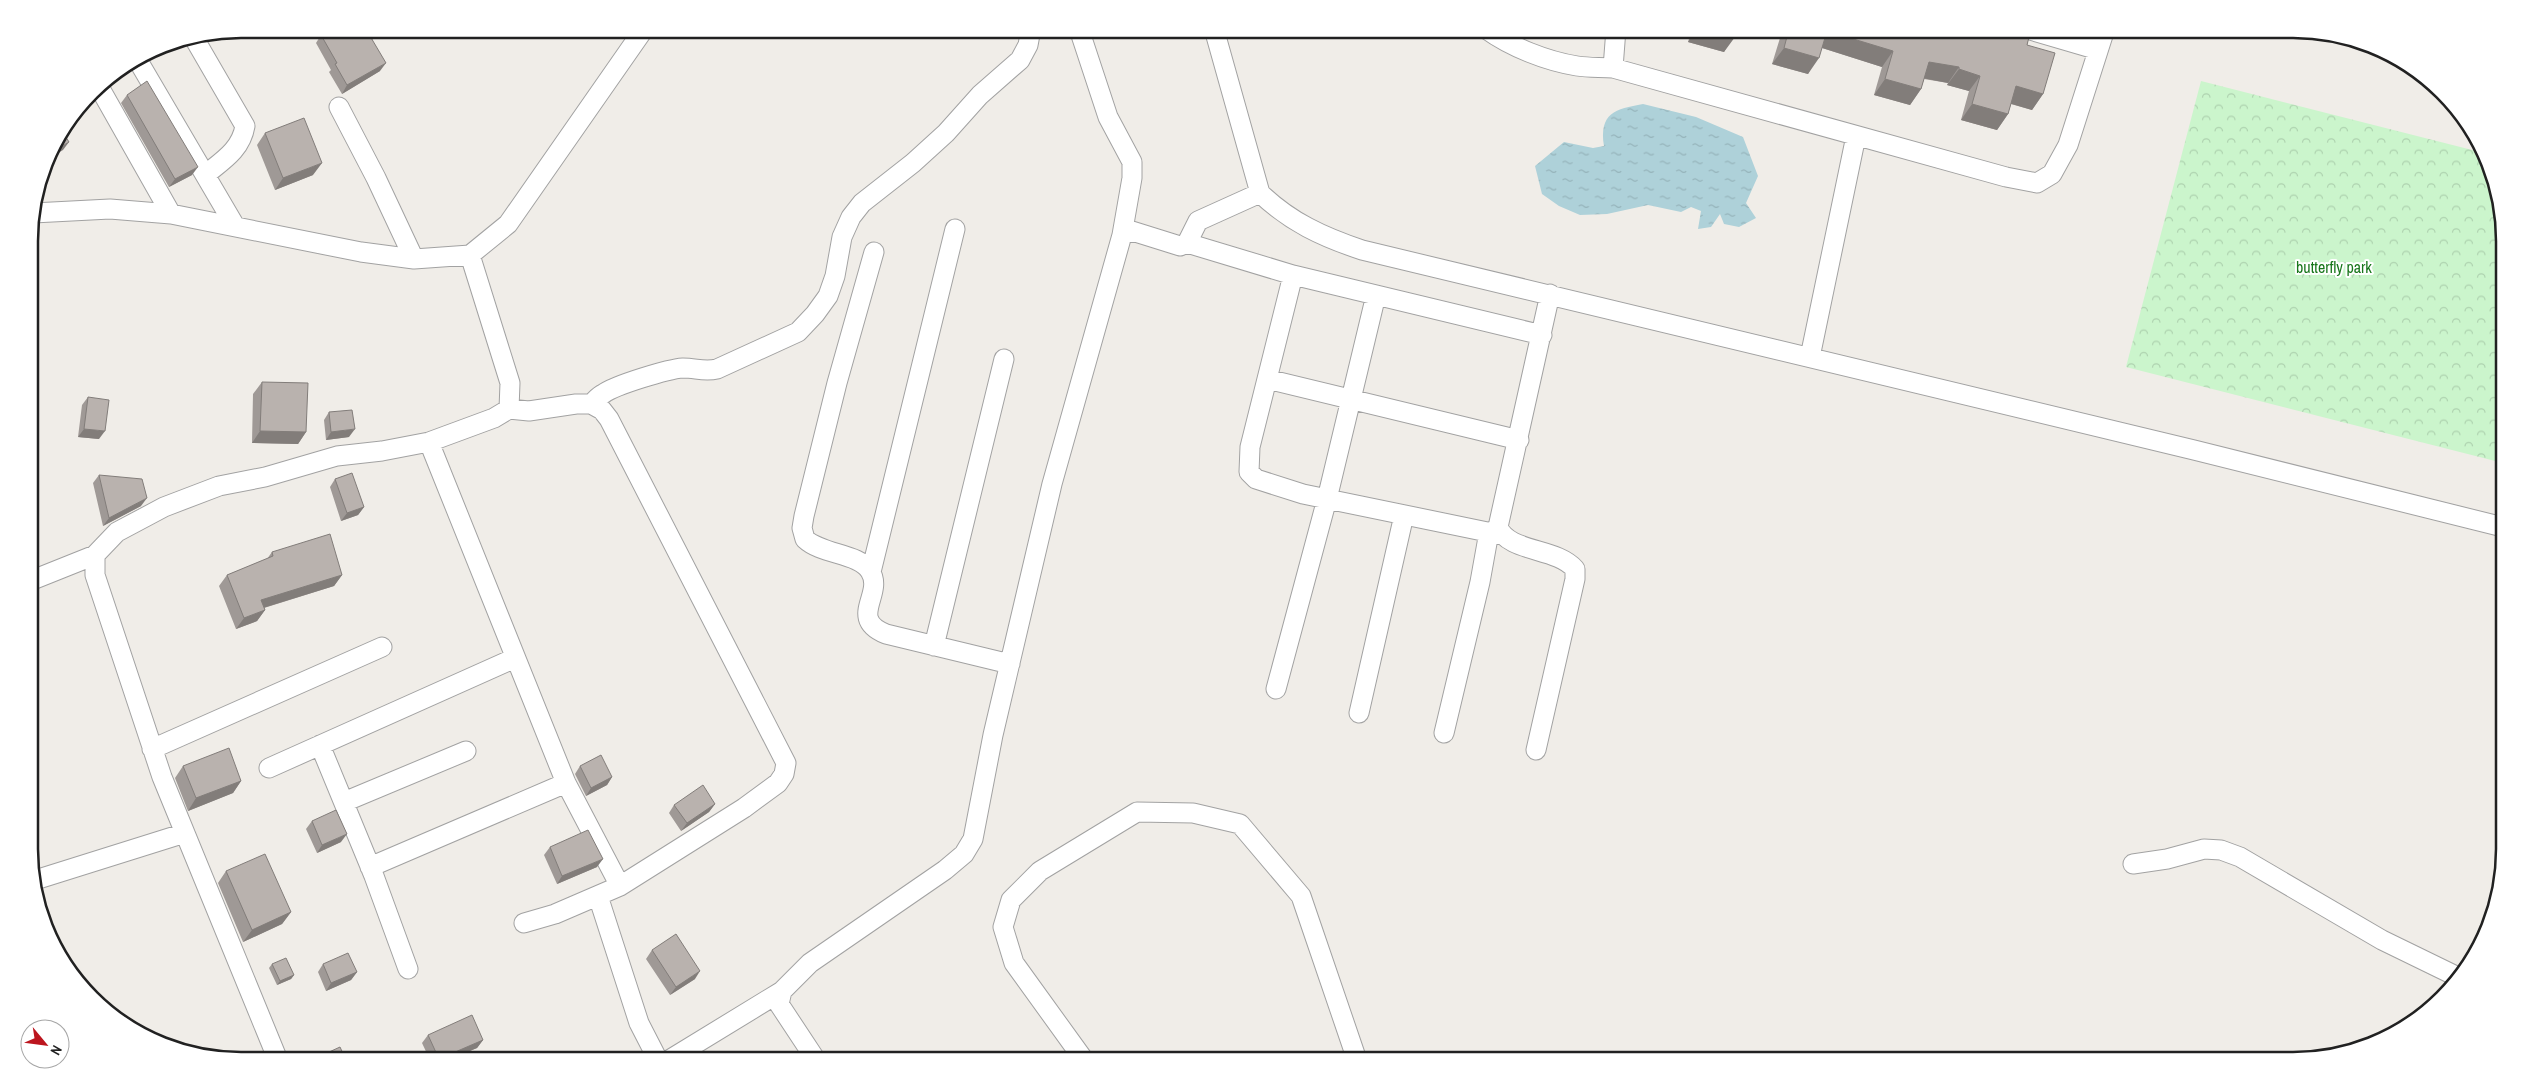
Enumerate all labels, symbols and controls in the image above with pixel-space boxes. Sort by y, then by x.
park label: butterfly park [2296,256,2372,278]
north arrow [20,1019,70,1069]
text: N [46,1042,66,1058]

